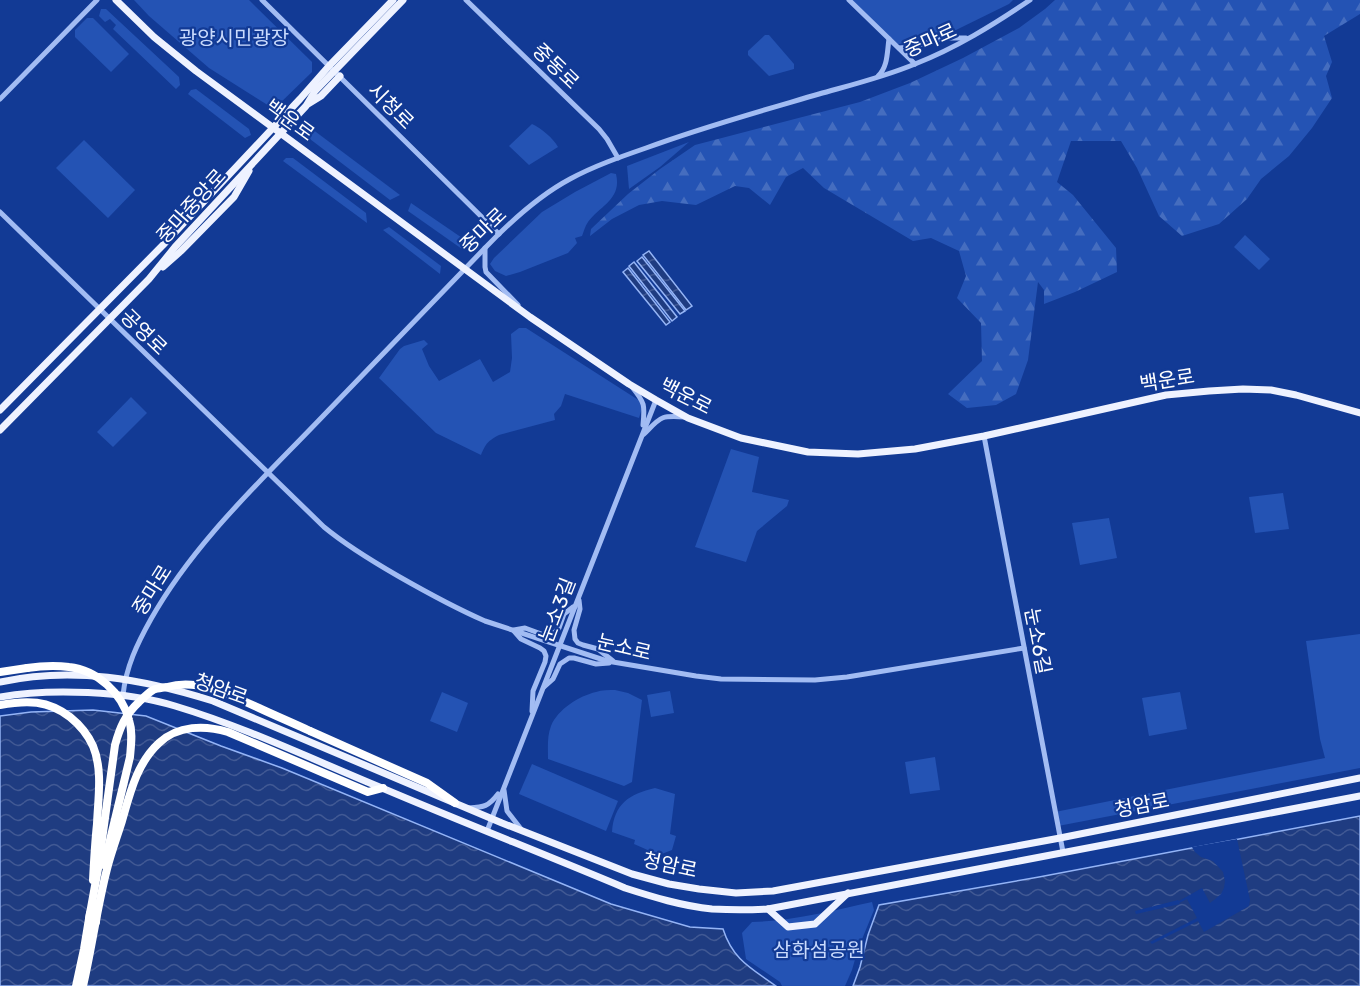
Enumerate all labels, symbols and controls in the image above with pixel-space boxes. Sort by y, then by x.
street label: 중마로 [900,18,960,62]
park label: 광양시민광장 [179,26,289,50]
street label: 중동로 [528,38,584,94]
street label: 시청로 [363,78,419,134]
street label: 백운로 [261,94,319,146]
street label: 중마중앙로 [151,164,231,248]
street label: 중마로 [455,202,511,258]
street label: 공영로 [116,304,172,360]
street label: 백운로 [1138,364,1196,396]
street label: 백운로 [656,373,716,419]
street label: 중마로 [127,560,177,620]
street label: 눈소3길 [534,574,580,646]
street label: 눈소6길 [1020,606,1056,676]
street label: 눈소로 [594,629,654,665]
street label: 청암로 [191,668,251,710]
street label: 청암로 [1113,788,1171,822]
street label: 청암로 [641,848,699,882]
park label: 삼화섬공원 [773,938,865,962]

